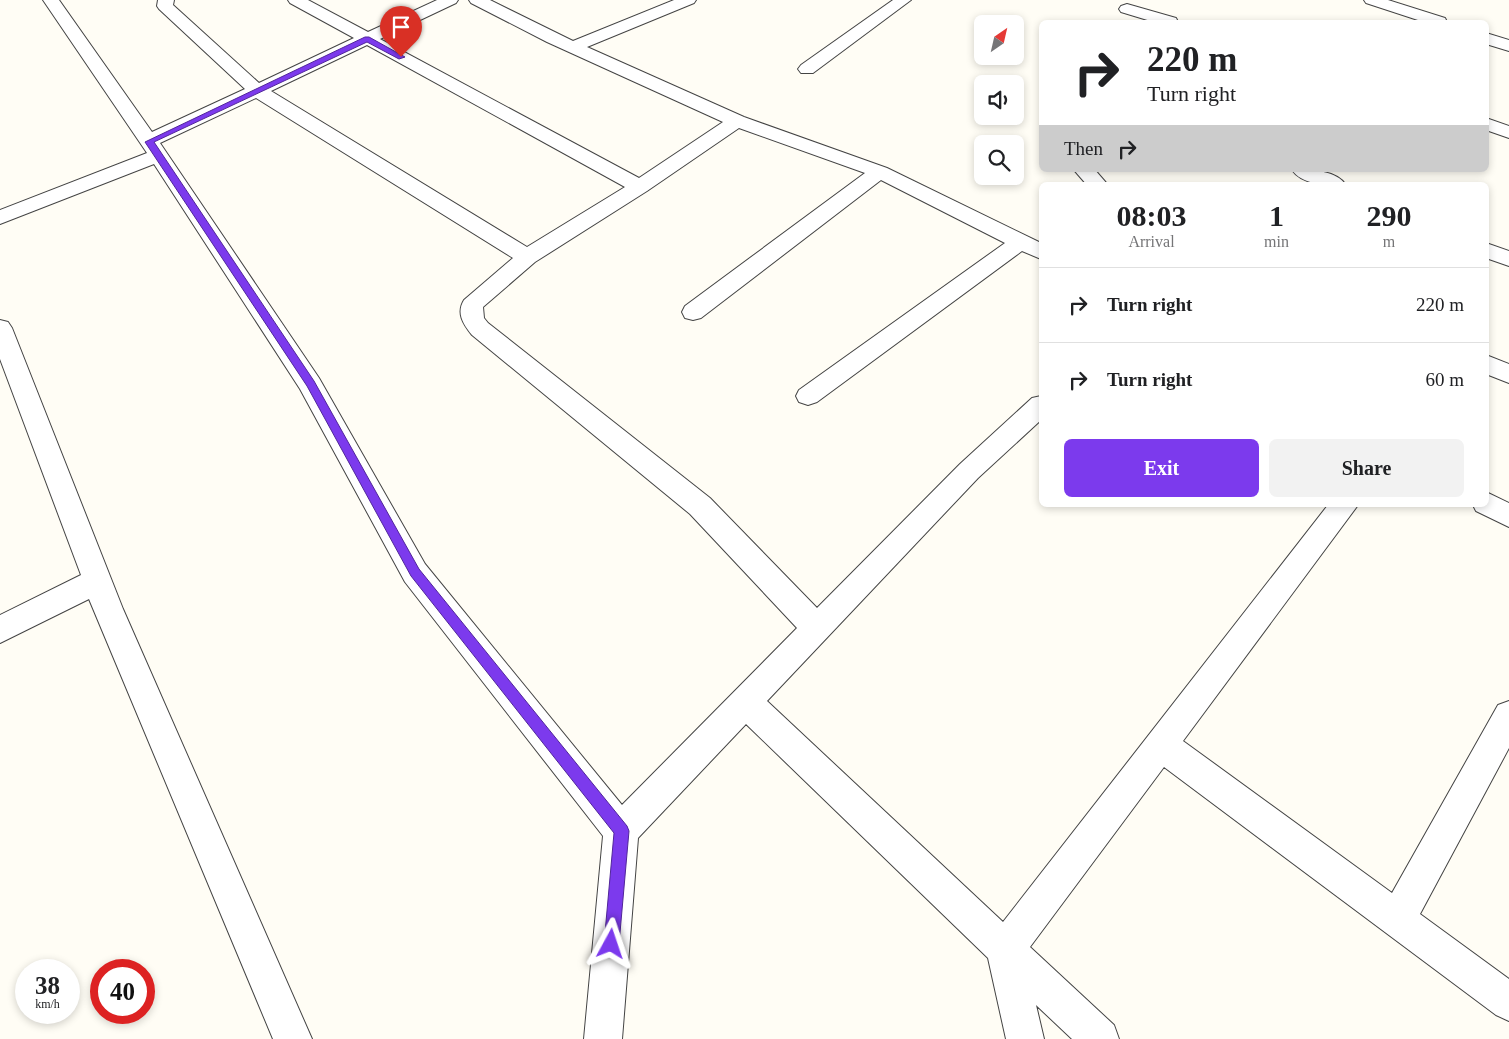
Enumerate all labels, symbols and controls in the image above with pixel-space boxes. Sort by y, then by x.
pin [380,6,422,57]
icon: arrive [387,13,415,41]
north arrow [974,15,1024,65]
map controls [974,15,1024,185]
icon: right [1064,40,1129,105]
text: 220 m [1147,40,1237,79]
button: sound [974,75,1024,125]
text: Turn right [1147,81,1236,106]
button: search [974,135,1024,185]
icon: right [1113,135,1141,163]
text: Then [1064,138,1103,159]
text: 08:03 [1117,199,1187,232]
text: 1 [1269,199,1284,232]
text: 290 [1366,199,1411,232]
text: Arrival [1128,233,1175,250]
text: min [1264,233,1289,250]
text: m [1383,233,1395,250]
icon: right [1064,291,1092,319]
text: Turn right [1107,294,1192,315]
text: 220 m [1416,294,1464,315]
icon: right [1064,366,1092,394]
text: Turn right [1107,369,1192,390]
text: 60 m [1425,369,1464,390]
button: Exit [1064,439,1259,497]
button: Share [1269,439,1464,497]
position arrow [584,917,636,969]
speed limit sign: 40 [90,959,155,1024]
text: 38 [35,972,60,999]
text: km/h [35,997,60,1011]

